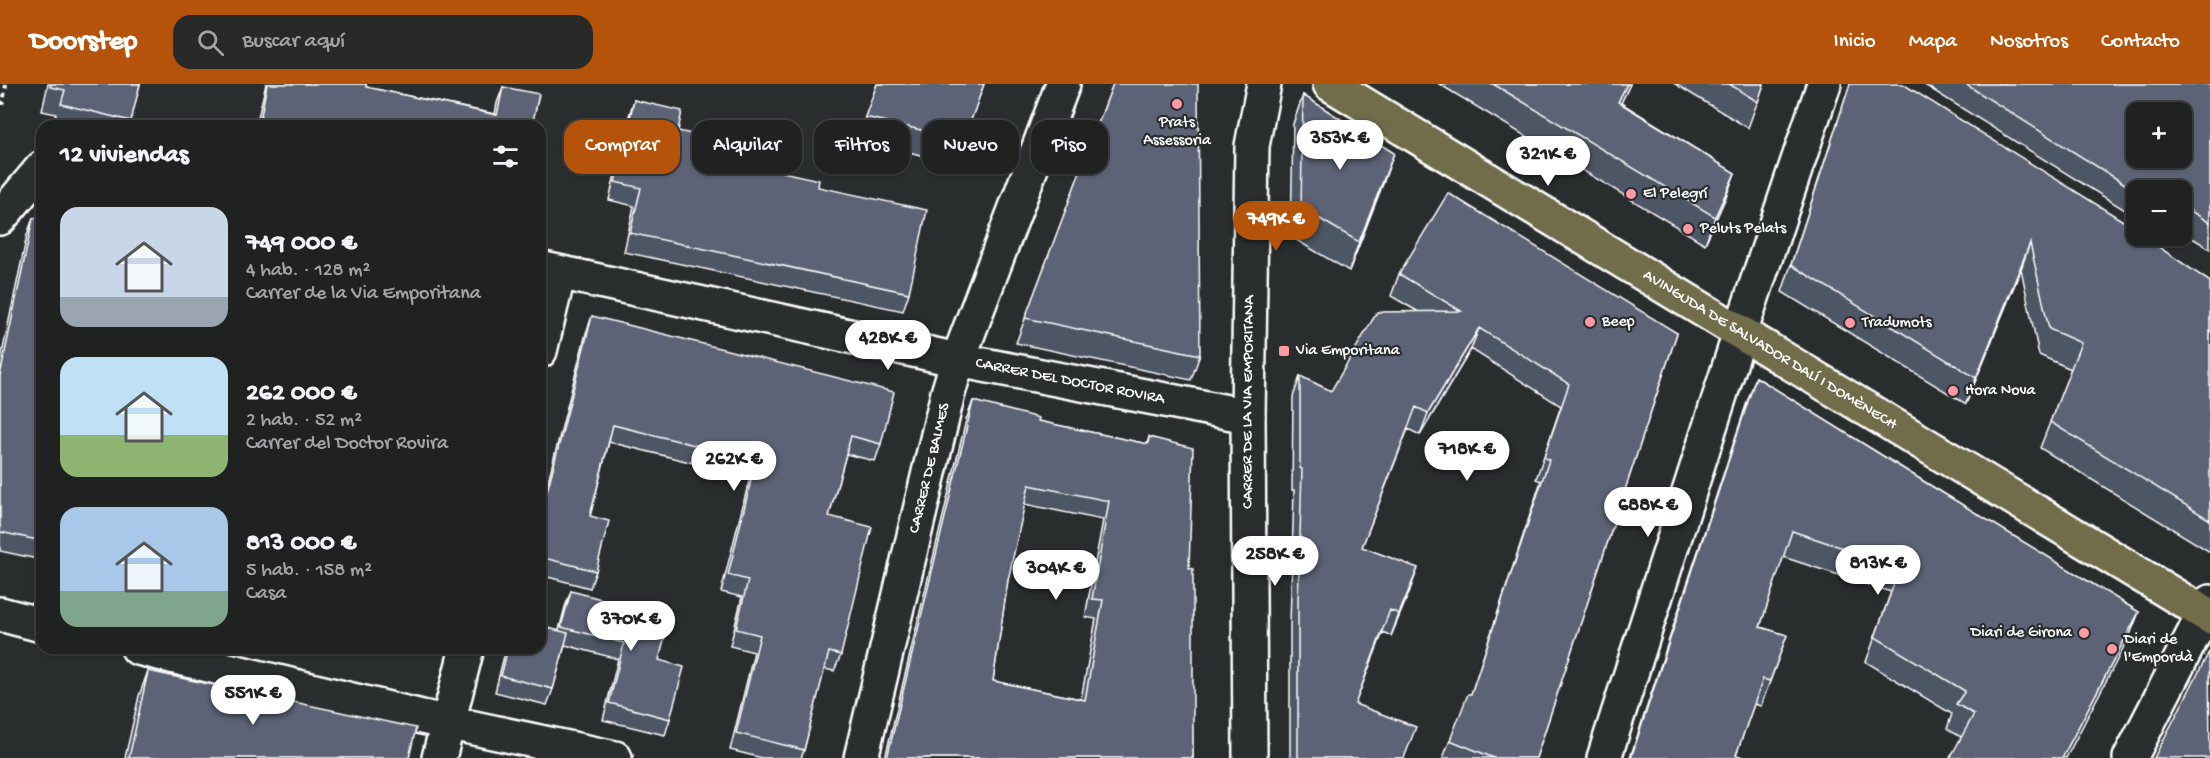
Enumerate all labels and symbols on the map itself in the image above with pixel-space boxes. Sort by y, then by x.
marker: Prats Assessoria [1170,97,1184,111]
place label: Prats Assessoria [1143,114,1212,151]
pin: 353K € [1291,120,1389,171]
pin: 321K € [1499,136,1597,187]
place label: El Pelegrí [1643,185,1708,204]
marker: El Pelegrí [1624,187,1638,201]
pin: 749K € [1227,201,1325,252]
place label: Peluts Pelats [1699,220,1787,239]
marker: Peluts Pelats [1681,222,1695,236]
street label: AVINGUDA DE SALVADOR DALÍ I DOMÈNECH [1639,266,1901,435]
street label: CARRER DE LA VIA EMPORITANA [1238,294,1259,509]
place label: Beep [1601,313,1635,332]
place label: Tradumots [1861,314,1933,333]
marker: Beep [1583,315,1597,329]
marker: Tradumots [1843,316,1857,330]
pin: 428K € [839,320,937,371]
place label: Via Emporitana [1295,342,1401,361]
marker: Via Emporitana [1277,344,1291,358]
street label: CARRER DEL DOCTOR ROVIRA [974,354,1168,409]
place label: Hora Nova [1965,382,2037,401]
marker: Hora Nova [1946,384,1960,398]
street label: CARRER DE BALMES [905,401,955,535]
pin: 718K € [1418,431,1516,482]
pin: 262K € [685,441,783,492]
pin: 688K € [1599,487,1697,538]
pin: 258K € [1226,536,1324,587]
pin: 813K € [1829,545,1927,596]
pin: 304K € [1007,550,1105,601]
pin: 370K € [582,601,680,652]
place label: Diari de Girona [1970,624,2073,643]
marker: Diari de Girona [2077,626,2091,640]
place label: Diari de l'Empordà [2123,631,2194,668]
marker: Diari de l'Empordà [2105,642,2119,656]
pin: 551K € [204,675,302,726]

